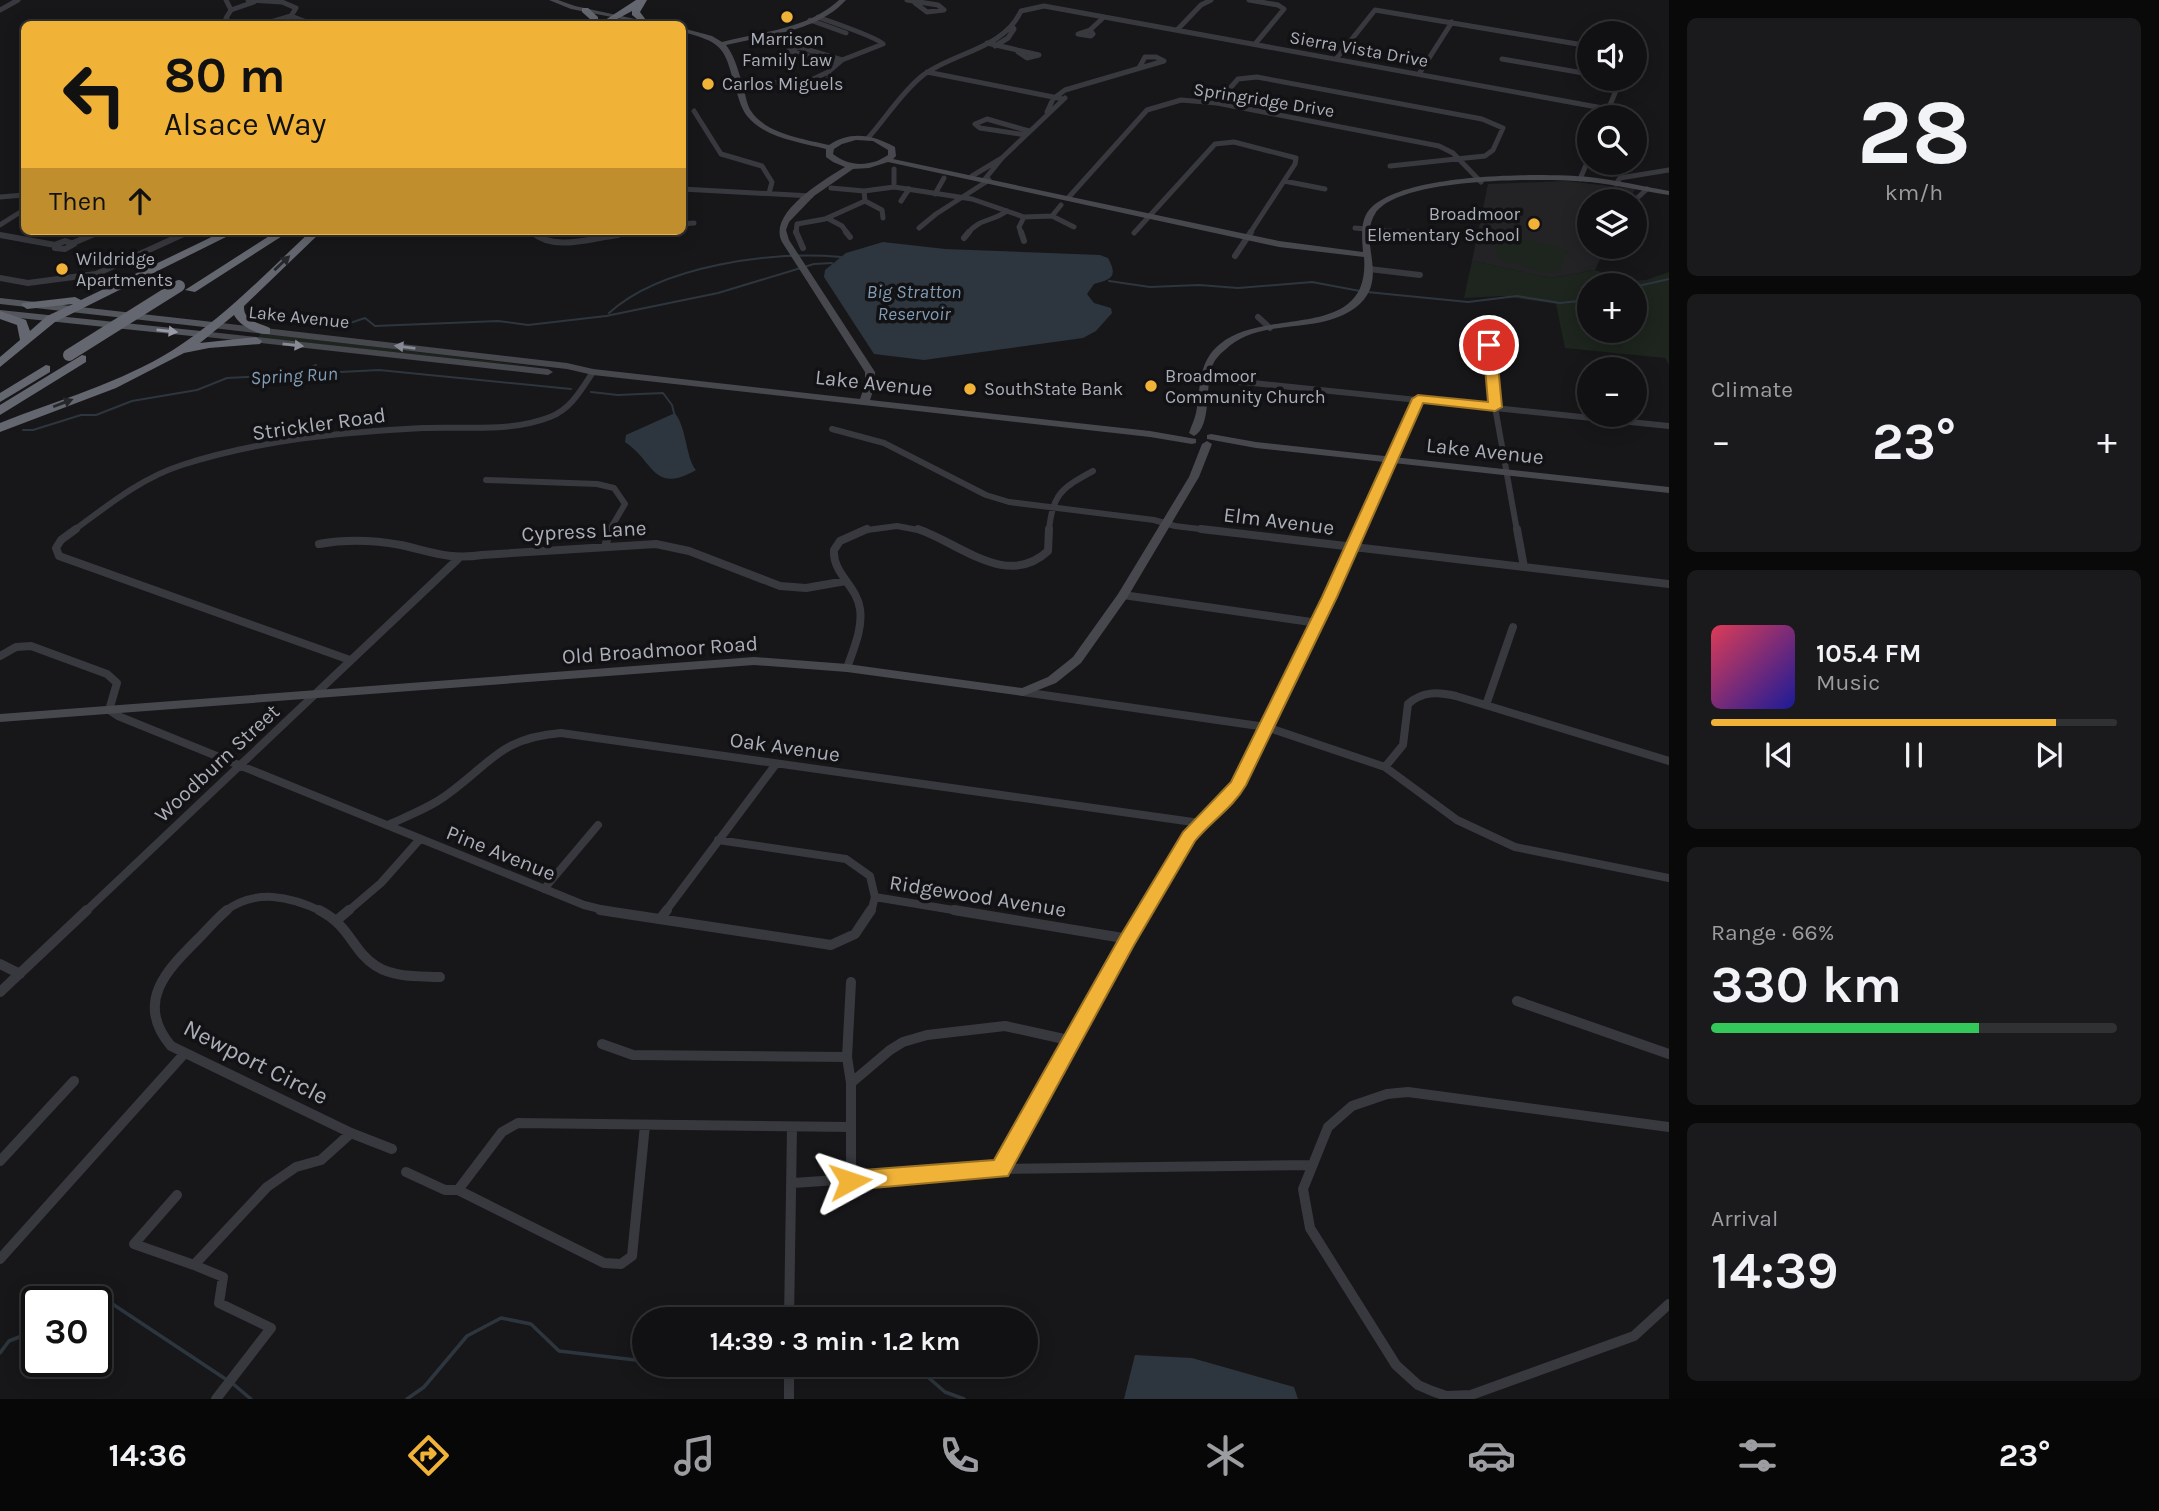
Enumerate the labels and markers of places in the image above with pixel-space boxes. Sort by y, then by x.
marker: Marrison Family Law [779,9,795,25]
place label: Marrison Family Law [742,28,832,71]
place label: Carlos Miguels [722,73,843,95]
marker: Carlos Miguels [700,76,716,92]
place label: Broadmoor Elementary School [1367,203,1520,246]
marker: Broadmoor Elementary School [1526,216,1542,232]
place label: Wildridge Apartments [76,248,173,291]
marker: Wildridge Apartments [54,261,70,277]
pin [1459,315,1519,375]
place label: Broadmoor Community Church [1165,365,1326,408]
place label: SouthState Bank [984,378,1123,400]
marker: Broadmoor Community Church [1143,378,1159,394]
marker: SouthState Bank [962,381,978,397]

